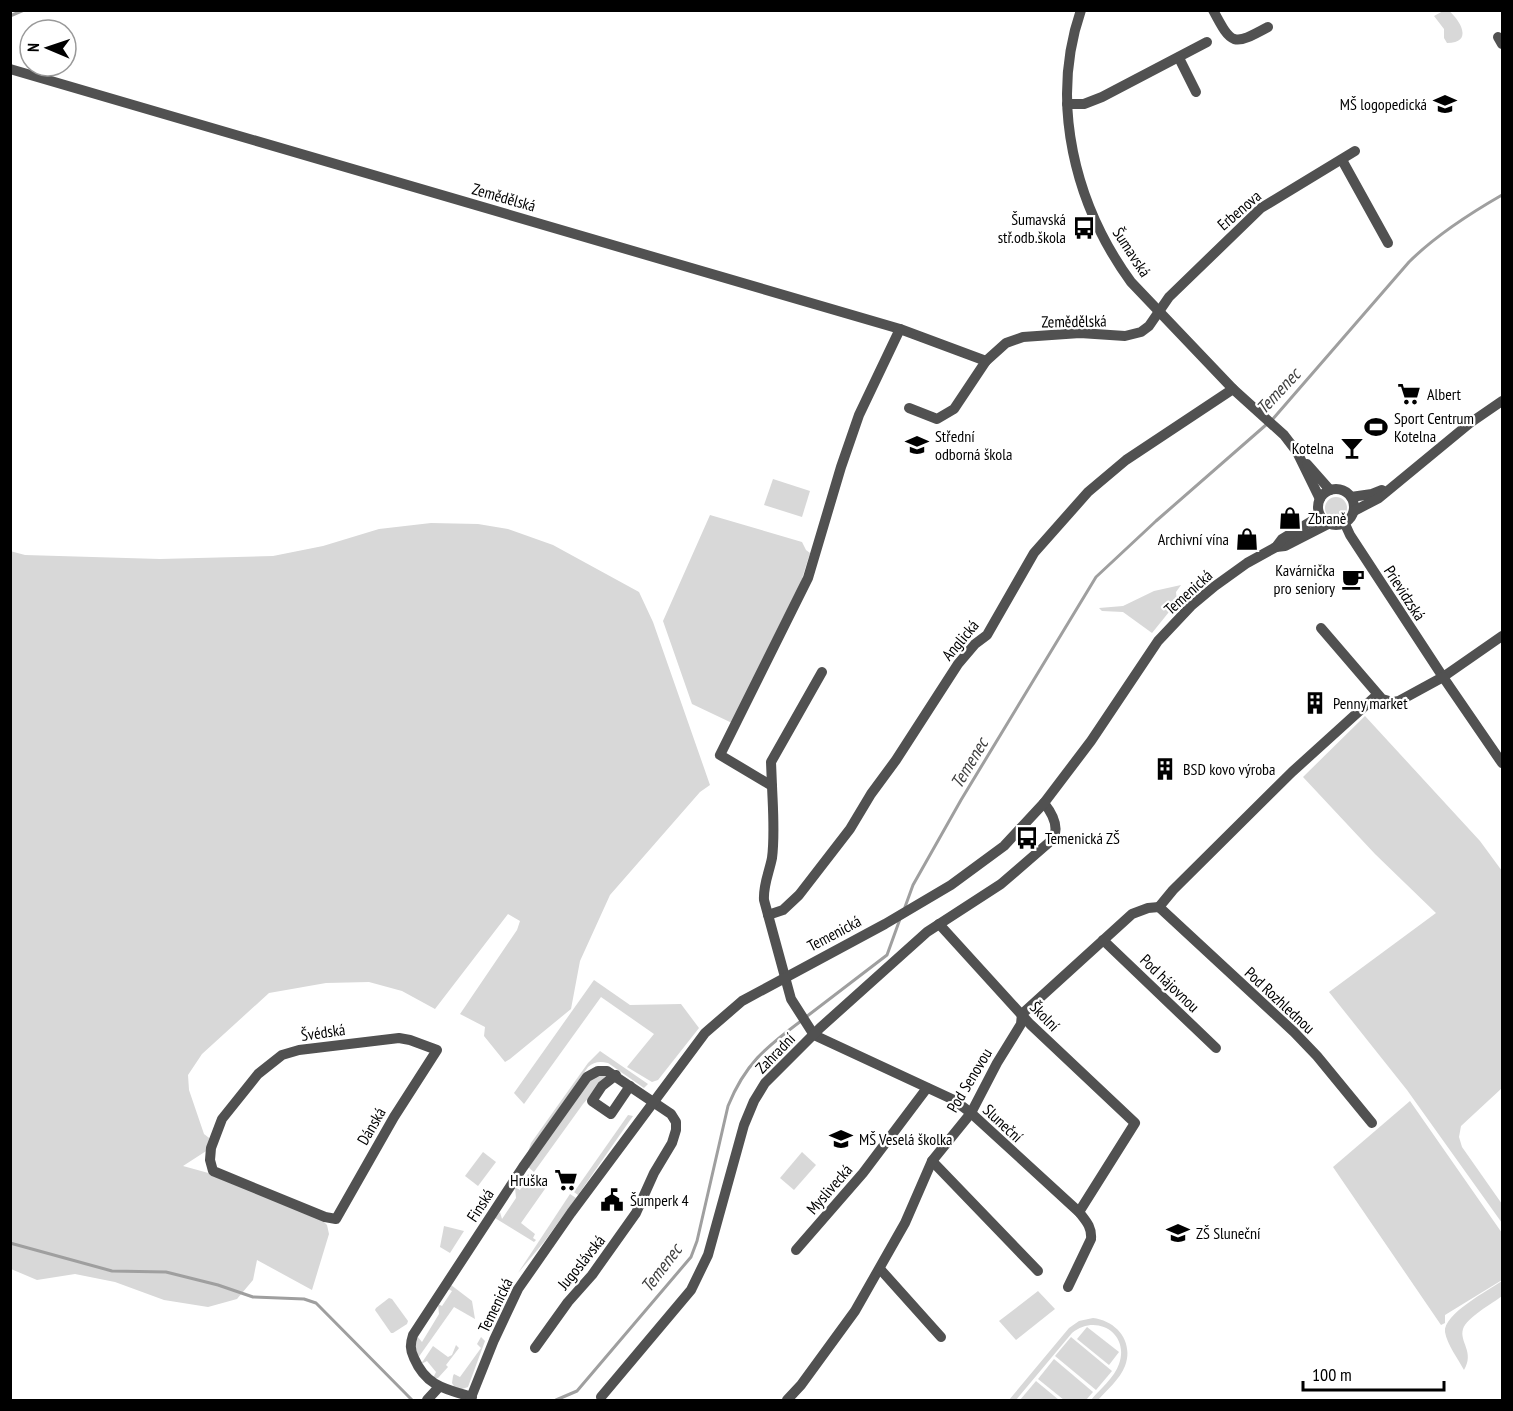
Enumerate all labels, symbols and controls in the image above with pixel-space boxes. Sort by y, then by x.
north arrow [18,18,78,78]
text: N [23,43,43,52]
school or university icon: MŠ logopedická [1432,91,1458,117]
place label: MŠ logopedická [1340,94,1427,114]
street label: Zemědělská [470,178,538,216]
street label: Erbenova [1213,186,1265,234]
place label: Šumavská stř.odb.škola [998,209,1066,247]
bus stop icon: Šumavská stř.odb.škola [1071,215,1097,241]
street label: Šumavská [1109,224,1155,280]
street label: Zemědělská [1041,310,1107,332]
water label: Temenec [1251,361,1307,419]
supermarket icon: Albert [1396,381,1422,407]
place label: Albert [1427,384,1462,404]
place label: Sport Centrum Kotelna [1394,408,1474,446]
sports icon: Sport Centrum Kotelna [1363,414,1389,440]
place label: Střední odborná škola [935,426,1012,464]
school or university icon: Střední odborná škola [904,432,930,458]
bar icon: Kotelna [1339,435,1365,461]
place label: Kotelna [1292,438,1334,458]
shop icon: Zbraně [1277,505,1303,531]
place label: Zbraně [1308,508,1346,528]
shop icon: Archivní vína [1234,526,1260,552]
place label: Archivní vína [1158,529,1229,549]
place label: Kavárnička pro seniory [1274,560,1335,598]
street label: Prievidzská [1380,562,1430,624]
street label: Temenická [1160,565,1216,619]
cafe icon: Kavárnička pro seniory [1340,566,1366,592]
street label: Anglická [937,616,983,664]
building icon: Penny market [1302,690,1328,716]
place label: Penny market [1333,693,1408,713]
water label: Temenec [945,732,994,792]
building icon: BSD kovo výroba [1152,756,1178,782]
place label: BSD kovo výroba [1183,759,1275,779]
bus stop icon: Temenická ZŠ [1014,825,1040,851]
place label: Temenická ZŠ [1045,828,1120,848]
street label: Temenická [804,911,864,955]
street label: Pod hájovnou [1136,950,1204,1016]
street label: Pod Rozhlednou [1241,962,1319,1038]
street label: Školní [1026,997,1064,1036]
street label: Švédská [300,1019,346,1045]
street label: Zahradní [751,1028,799,1077]
street label: Pod Senovou [942,1044,996,1116]
street label: Sluneční [979,1100,1027,1147]
street label: Dánská [352,1104,390,1148]
school or university icon: MŠ Veselá školka [828,1126,854,1152]
place label: MŠ Veselá školka [859,1129,953,1149]
street label: Myslivecká [802,1160,856,1218]
supermarket icon: Hruška [553,1167,579,1193]
place label: Hruška [510,1170,548,1190]
street label: Finská [462,1185,498,1225]
public building icon: Šumperk 4 [599,1187,625,1213]
place label: Šumperk 4 [630,1190,689,1210]
school or university icon: ZŠ Sluneční [1165,1220,1191,1246]
place label: ZŠ Sluneční [1196,1223,1261,1243]
street label: Jugoslávská [552,1231,609,1294]
water label: Temenec [635,1237,688,1297]
street label: Temenická [473,1275,517,1335]
scale bar [1303,1354,1444,1392]
text: 100 m [1312,1363,1352,1386]

